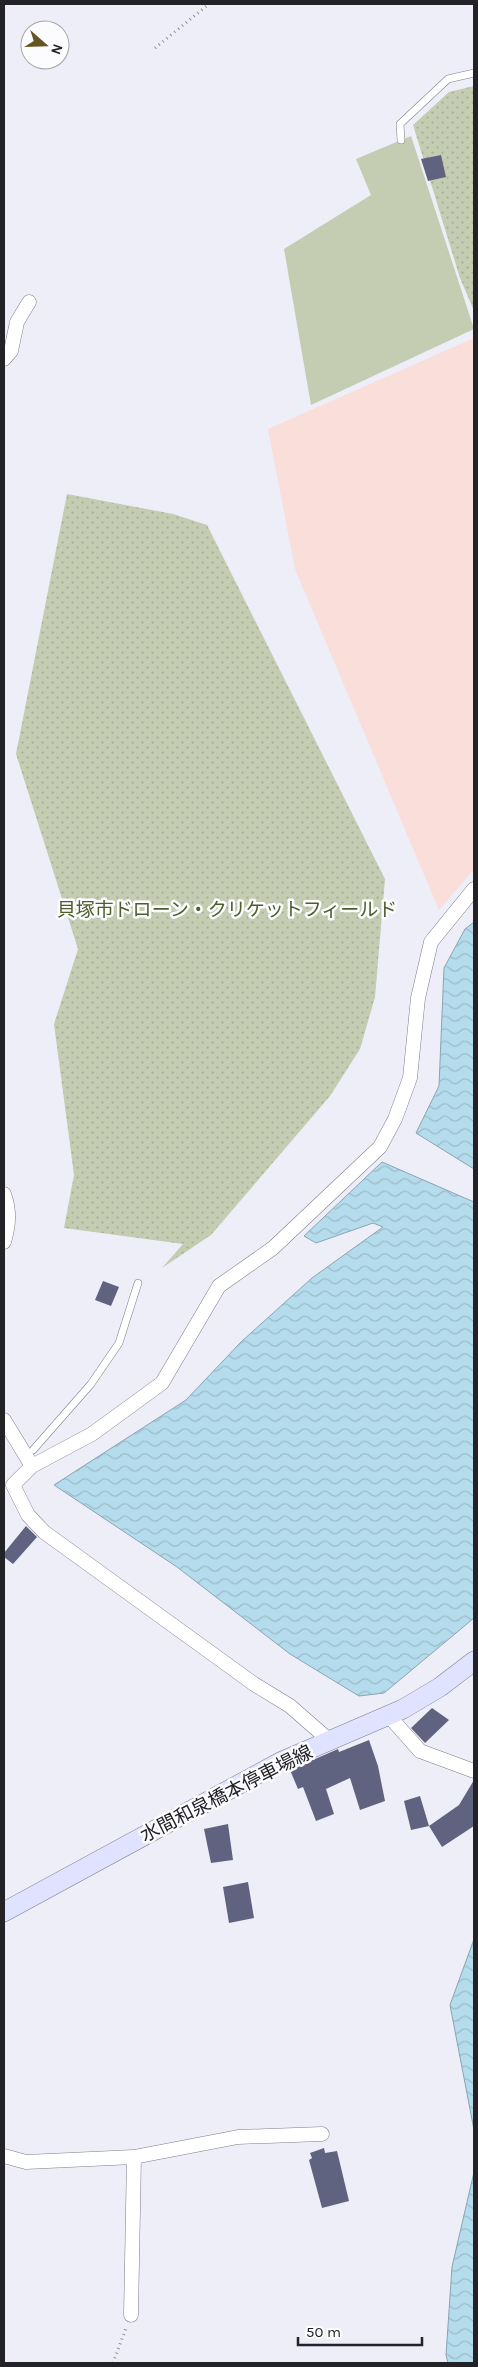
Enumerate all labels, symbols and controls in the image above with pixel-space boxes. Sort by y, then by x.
north arrow [20,20,70,70]
text: N [47,42,66,57]
park label: 貝塚市ドローン・クリケットフィールド [57,899,397,921]
street label: 水間和泉橋本停車場線 [137,1741,316,1847]
scale bar [298,2314,422,2346]
text: 50 m [306,2323,341,2341]

